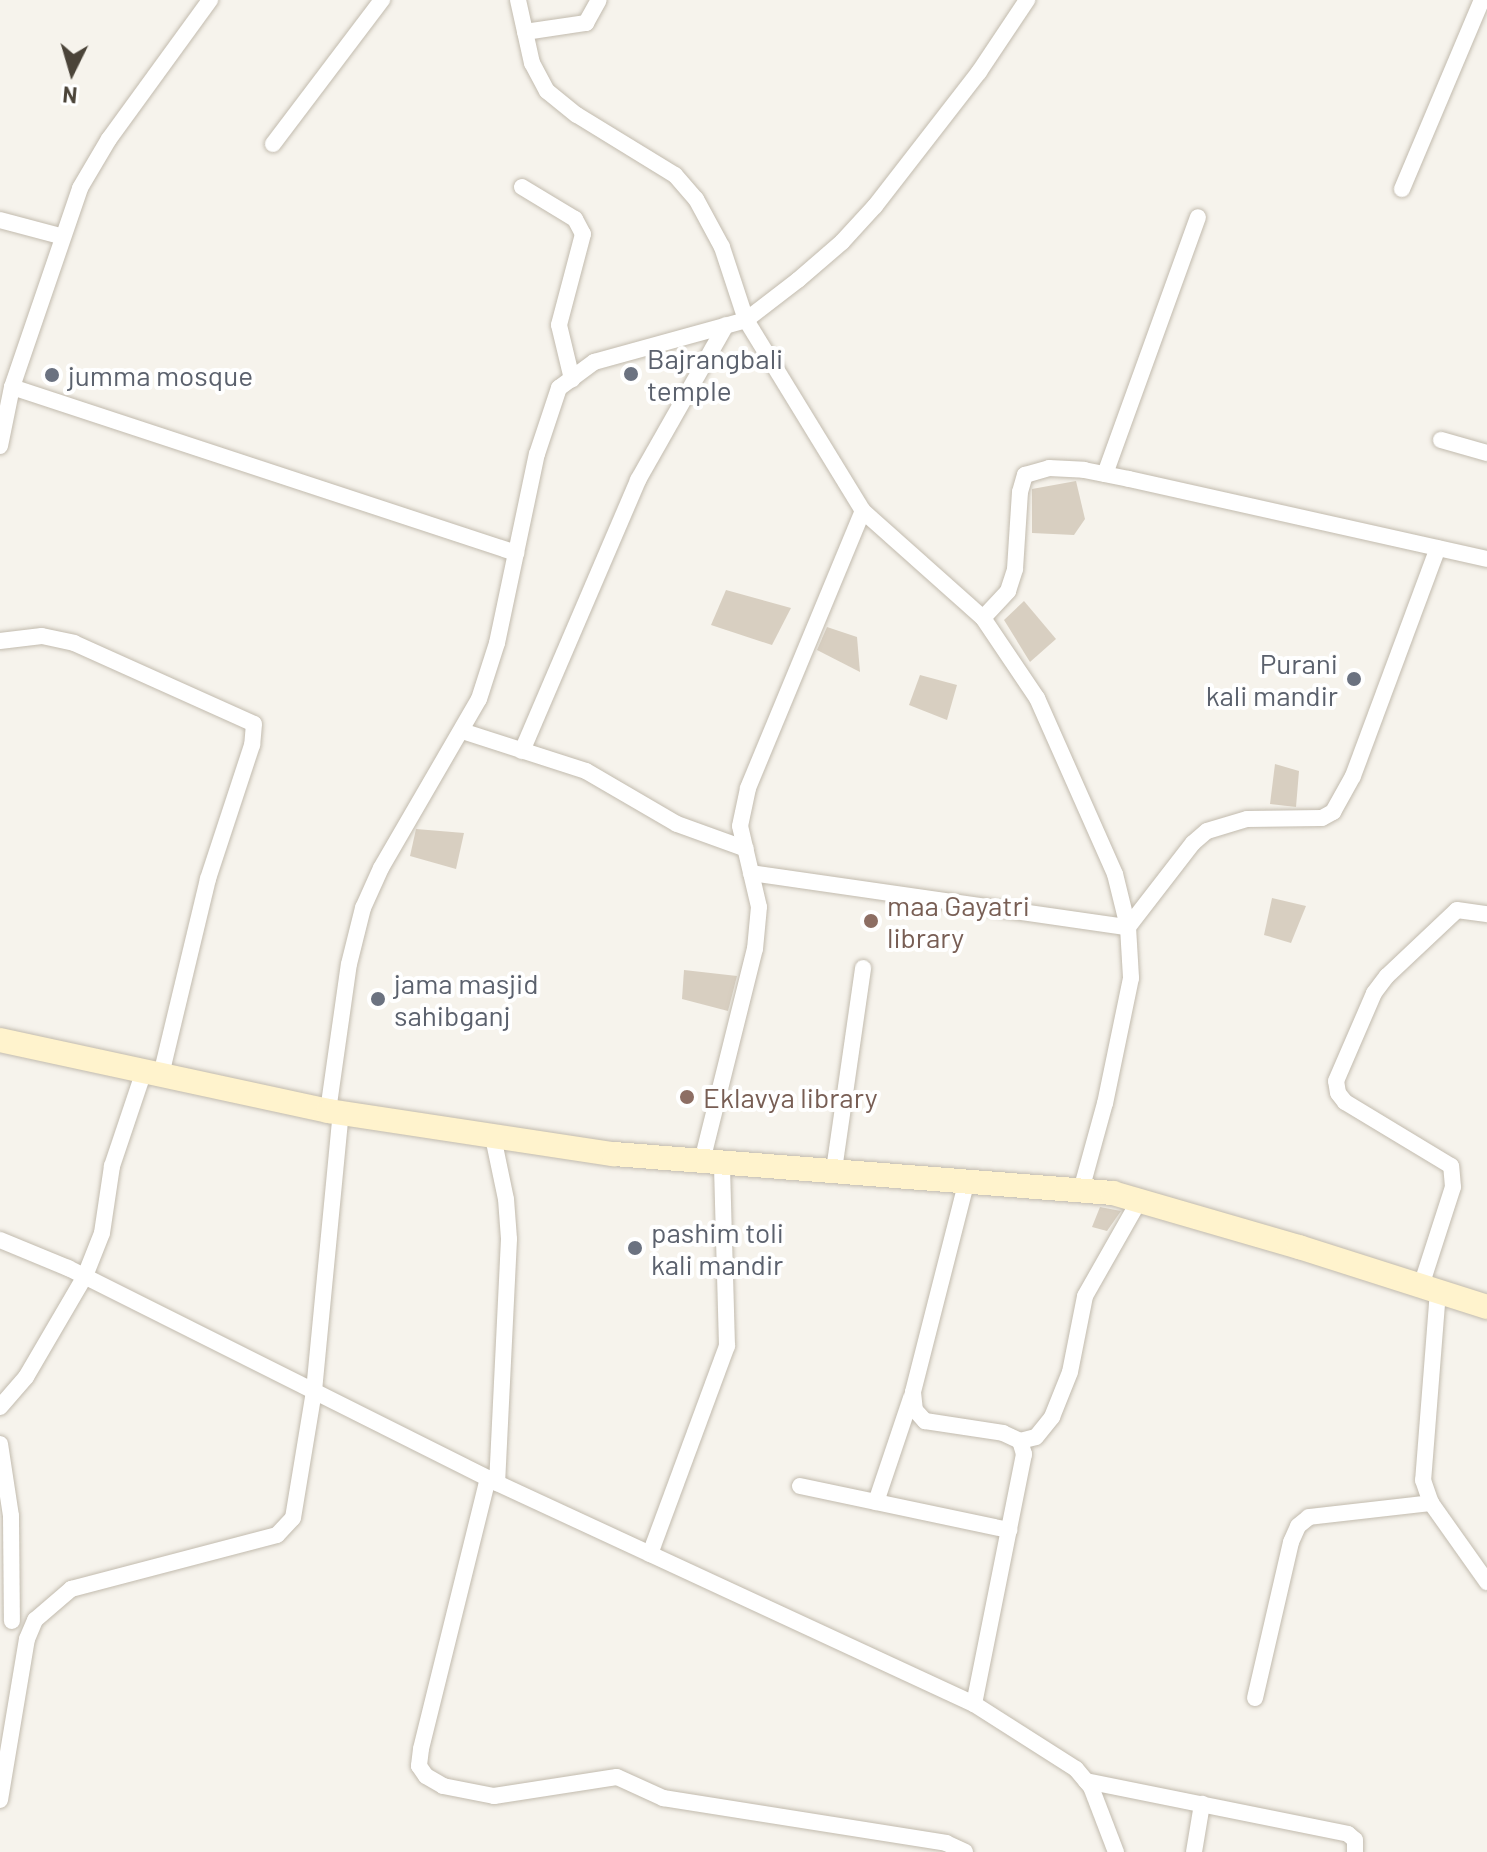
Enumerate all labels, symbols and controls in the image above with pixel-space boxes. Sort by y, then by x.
north arrow [32,32,112,112]
text: N [61,82,78,109]
place label: Bajrangbali temple [647,341,783,407]
place label: jumma mosque [68,358,253,392]
marker: Bajrangbali temple [622,365,640,383]
marker: jumma mosque [43,366,61,384]
place label: Purani kali mandir [1206,646,1338,712]
marker: Purani kali mandir [1345,670,1363,688]
place label: maa Gayatri library [887,888,1030,954]
marker: maa Gayatri library [862,912,880,930]
place label: jama masjid sahibganj [394,966,538,1032]
marker: jama masjid sahibganj [369,990,387,1008]
place label: Eklavya library [703,1080,878,1114]
marker: Eklavya library [678,1088,696,1106]
place label: pashim toli kali mandir [651,1215,784,1281]
marker: pashim toli kali mandir [626,1239,644,1257]

